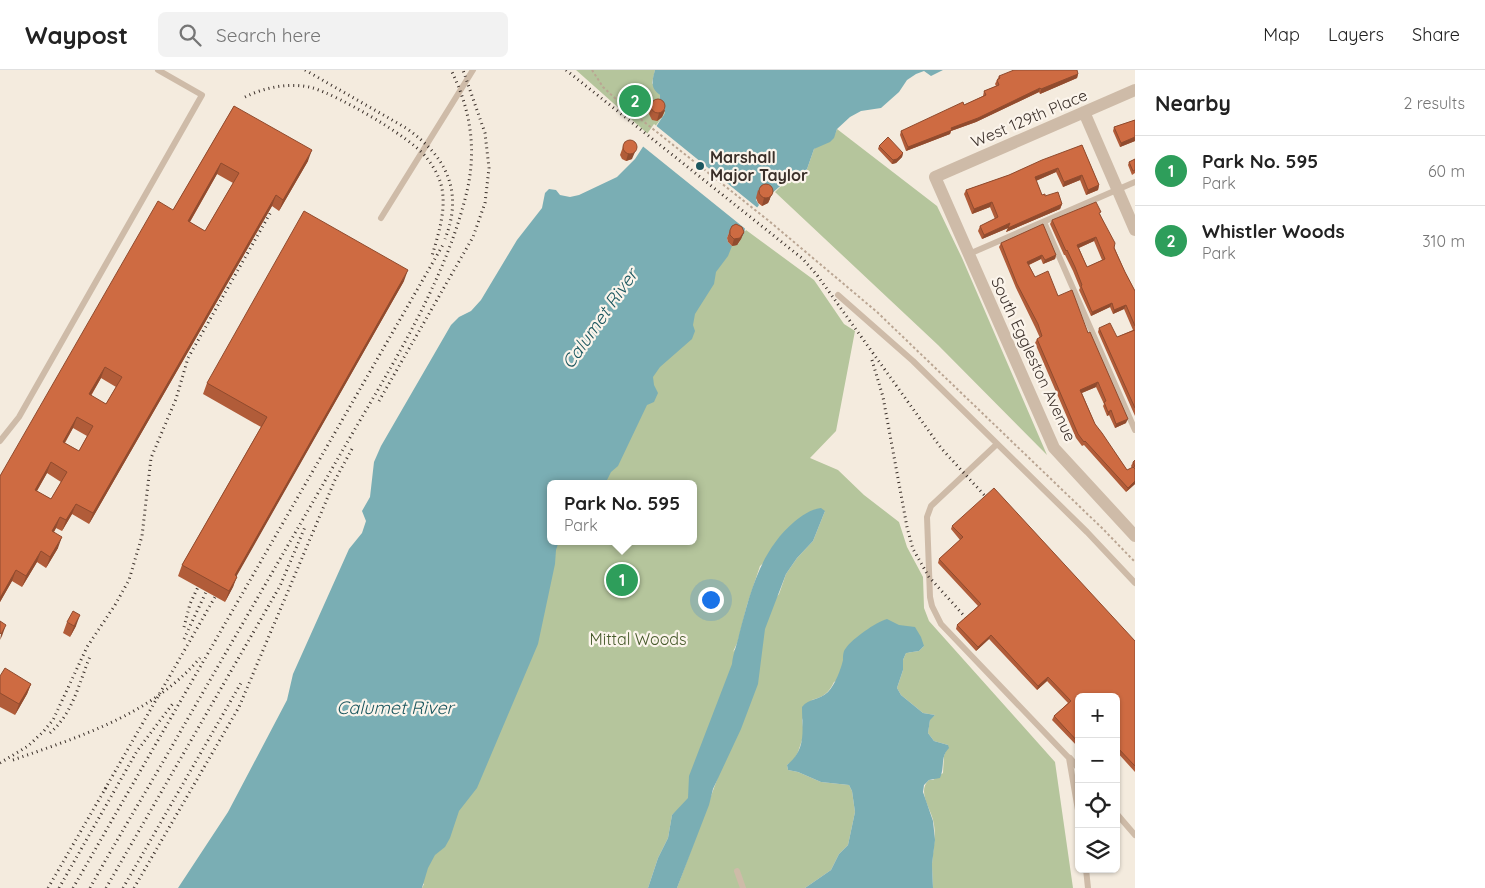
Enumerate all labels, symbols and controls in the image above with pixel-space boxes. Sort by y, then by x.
search box [158,12,508,57]
text: Waypost [25,20,128,50]
icon: search [176,21,204,49]
text: Search here [216,23,321,47]
text: Map [1263,23,1300,46]
text: Layers [1328,23,1384,46]
text: Share [1412,23,1460,46]
pin: 2 [619,82,651,120]
street label: West 129th Place [968,84,1090,152]
text: Nearby [1155,90,1231,116]
text: 2 results [1403,93,1465,113]
place label: Marshall Major Taylor [710,147,808,185]
text: Park No. 595 [1202,149,1318,173]
marker: Marshall Major Taylor [694,160,706,172]
text: 1 [1168,161,1174,181]
text: 60 m [1428,161,1465,181]
text: Park [1202,173,1236,193]
text: Whistler Woods [1202,219,1345,243]
text: 2 [1166,231,1176,251]
text: 310 m [1422,231,1465,251]
text: Park [1202,243,1236,263]
water label: Calumet River [557,263,644,373]
street label: South Eggleston Avenue [987,274,1081,444]
popup [547,480,697,545]
text: Park No. 595 [564,491,680,515]
text: Park [564,515,598,535]
pin: 1 [606,561,638,599]
your location [698,587,724,613]
park label: Mittal Woods [590,629,687,649]
map controls [1075,693,1120,873]
button: + [1075,693,1120,738]
water label: Calumet River [337,696,456,719]
button: − [1075,738,1120,783]
button: locate [1075,783,1120,828]
button: layers [1075,828,1120,873]

